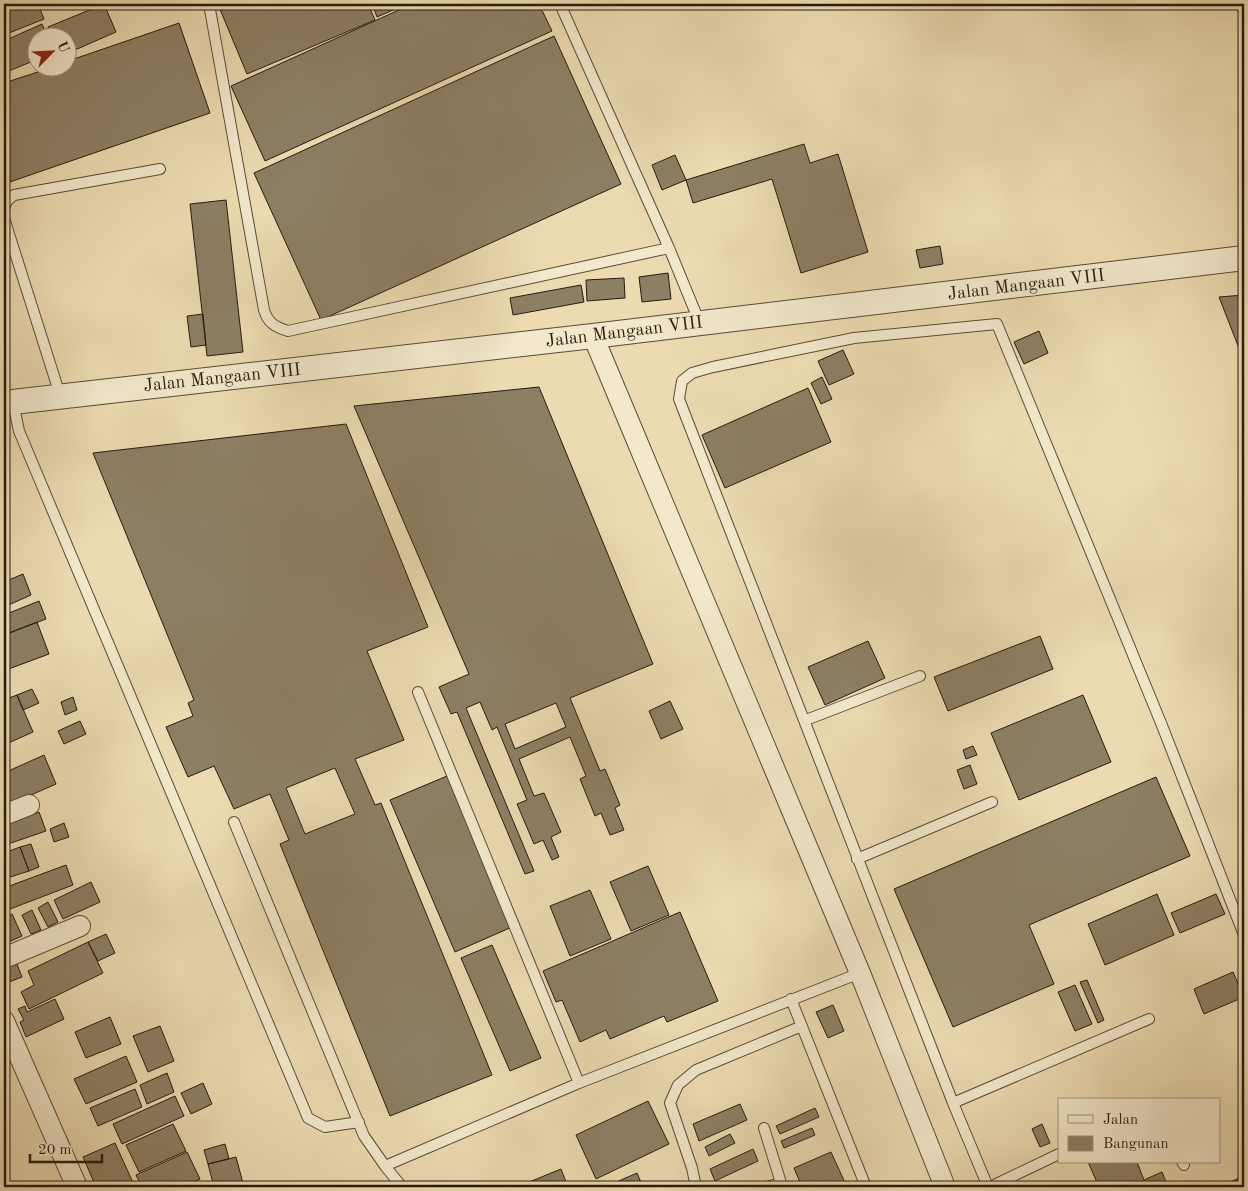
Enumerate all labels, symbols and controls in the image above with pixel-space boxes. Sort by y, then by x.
north arrow [28,28,78,78]
text: U [54,39,72,55]
street label: Jalan Mangaan VIII [946,266,1106,304]
street label: Jalan Mangaan VIII [544,313,704,351]
street label: Jalan Mangaan VIII [142,361,302,395]
legend [1058,1098,1220,1164]
text: Jalan [1103,1113,1138,1128]
scale bar [30,1131,102,1163]
text: Bangunan [1103,1137,1169,1152]
text: 20 m [38,1143,72,1158]

